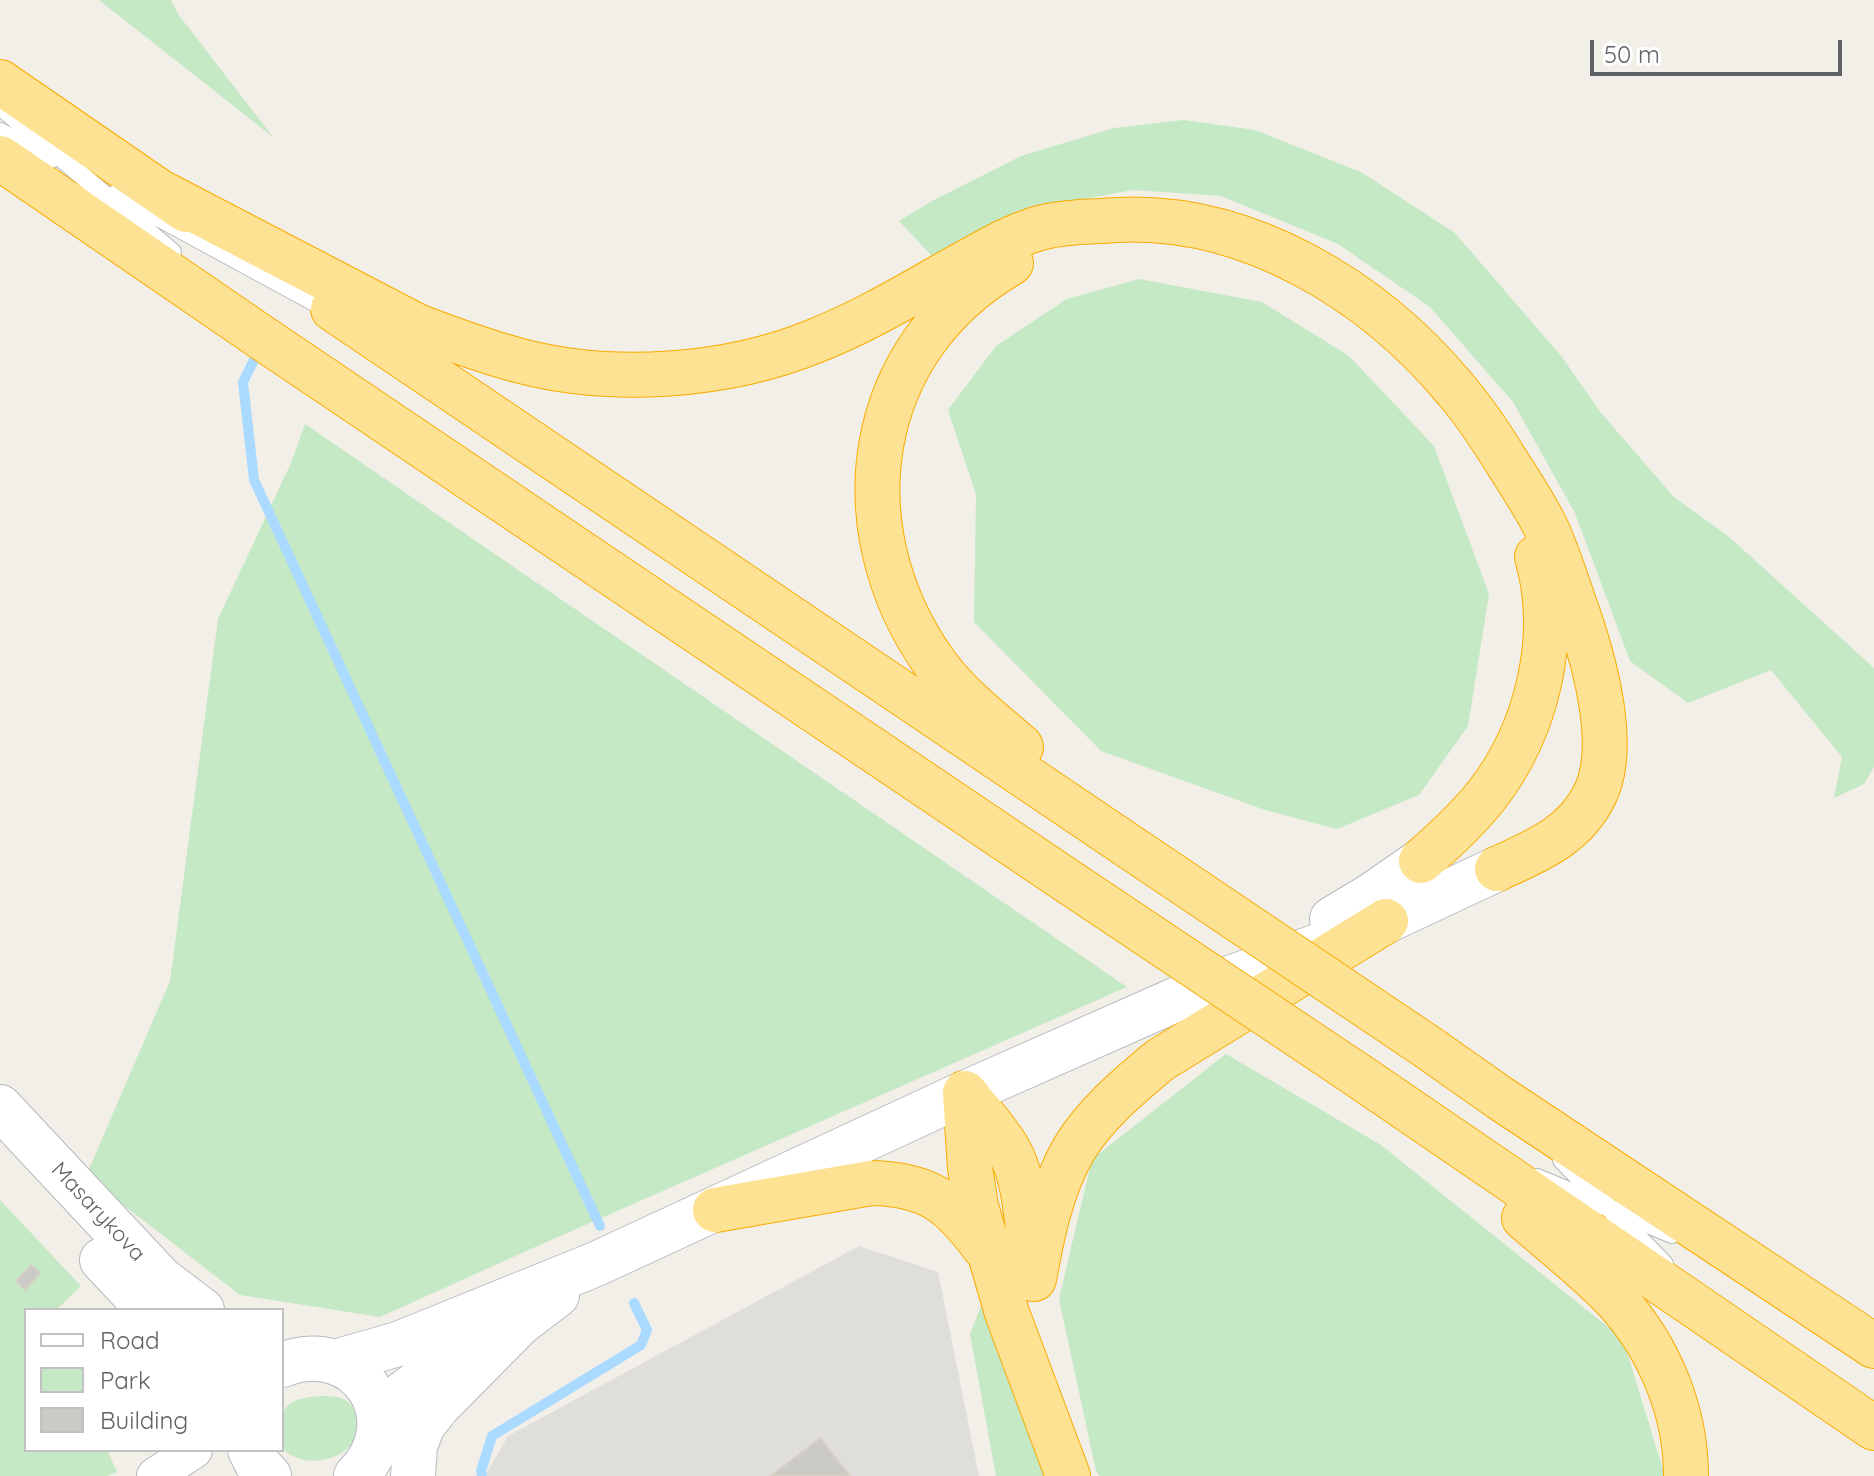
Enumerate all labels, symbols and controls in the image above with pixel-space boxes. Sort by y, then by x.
scale bar [1594,24,1846,74]
text: 50 m [1604,39,1660,69]
street label: Masarykova [45,1157,151,1267]
legend [24,1308,284,1452]
text: Road [100,1325,160,1355]
text: Park [100,1365,151,1395]
text: Building [100,1405,188,1435]

